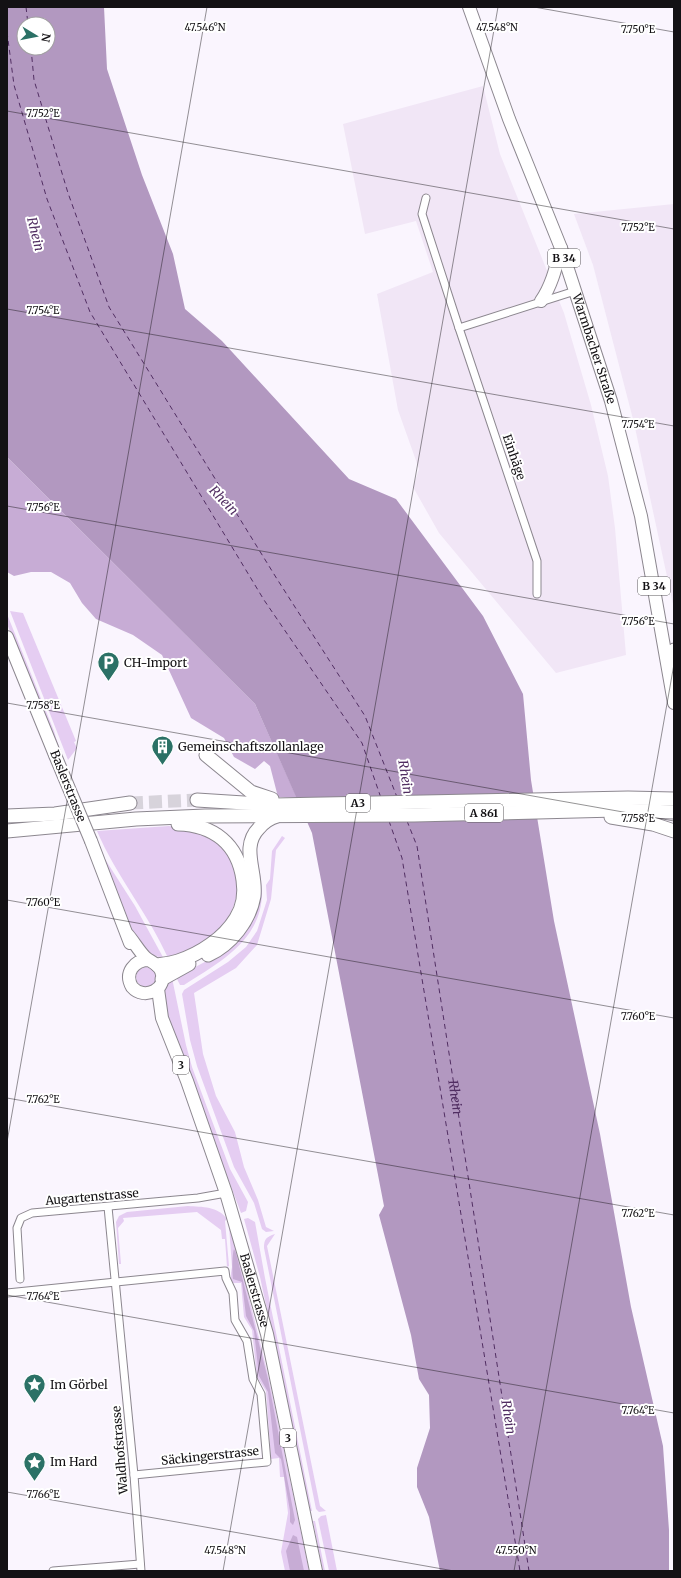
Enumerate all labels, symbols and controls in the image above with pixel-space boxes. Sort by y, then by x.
north arrow [16,16,56,56]
text: 47.546°N [185,21,226,34]
text: 47.548°N [476,21,518,34]
text: 7.750°E [621,23,656,36]
text: N [38,32,53,44]
text: 7.752°E [26,107,60,120]
water label: Rhein [23,215,48,253]
text: 7.752°E [621,221,655,234]
road number: B 34 [548,249,580,267]
street label: Warmbacher Straße [569,291,619,406]
text: 7.754°E [27,304,60,317]
text: 7.754°E [622,418,655,431]
street label: Einhäge [500,432,529,482]
water label: Rhein [206,482,242,519]
text: 7.756°E [26,501,60,514]
road number: B 34 [638,577,670,595]
text: 7.756°E [621,615,655,628]
parking icon: CH-Import [95,650,121,683]
place label: CH-Import [124,655,187,670]
text: 7.758°E [26,699,60,712]
building icon: Gemeinschaftszollanlage [150,734,176,767]
place label: Gemeinschaftszollanlage [178,739,323,754]
street label: Baslerstrasse [47,748,90,824]
water label: Rhein [394,759,417,796]
road number: A3 [346,794,370,812]
road number: A 861 [465,804,503,822]
text: 7.758°E [621,812,655,825]
text: 7.760°E [26,896,61,909]
text: 7.760°E [621,1010,656,1023]
road number: 3 [173,1056,189,1074]
water label: Rhein [444,1079,466,1116]
text: 7.762°E [26,1093,60,1106]
street label: Augartenstrasse [44,1185,139,1208]
text: 7.762°E [621,1207,655,1220]
street label: Baslerstrasse [237,1251,273,1329]
text: 7.764°E [27,1290,60,1303]
place icon: Im Görbel [21,1372,47,1405]
place label: Im Görbel [50,1377,108,1392]
water label: Rhein [497,1399,520,1436]
text: 7.764°E [622,1404,655,1417]
street label: Waldhofstrasse [108,1405,131,1496]
road number: 3 [280,1429,296,1447]
street label: Säckingerstrasse [160,1443,260,1468]
place icon: Im Hard [21,1449,47,1482]
place label: Im Hard [50,1454,97,1469]
text: 7.766°E [26,1488,60,1501]
text: 47.548°N [204,1544,246,1557]
text: 47.550°N [495,1544,537,1557]

